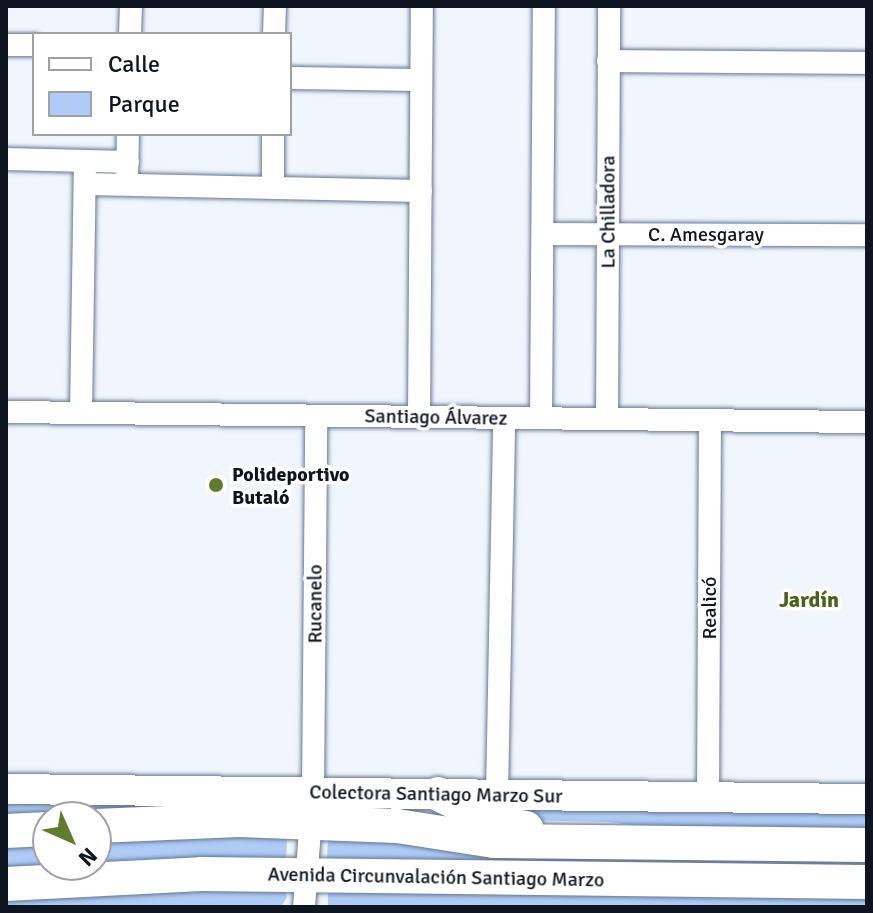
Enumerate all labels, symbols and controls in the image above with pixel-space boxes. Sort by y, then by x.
legend [32,32,292,136]
text: Calle [108,49,160,79]
text: Parque [108,89,180,119]
street label: La Chilladora [596,155,620,269]
street label: C. Amesgaray [648,222,764,246]
street label: Santiago Álvarez [364,404,508,430]
place label: Polideportivo Butaló [232,462,350,509]
marker: Polideportivo Butaló [207,476,225,494]
street label: Rucanelo [303,564,327,644]
street label: Realicó [697,577,721,639]
district label: Jardín [779,587,839,613]
street label: Colectora Santiago Marzo Sur [309,780,563,808]
north arrow [32,801,112,881]
text: N [73,842,103,872]
street label: Avenida Circunvalación Santiago Marzo [268,862,604,892]

